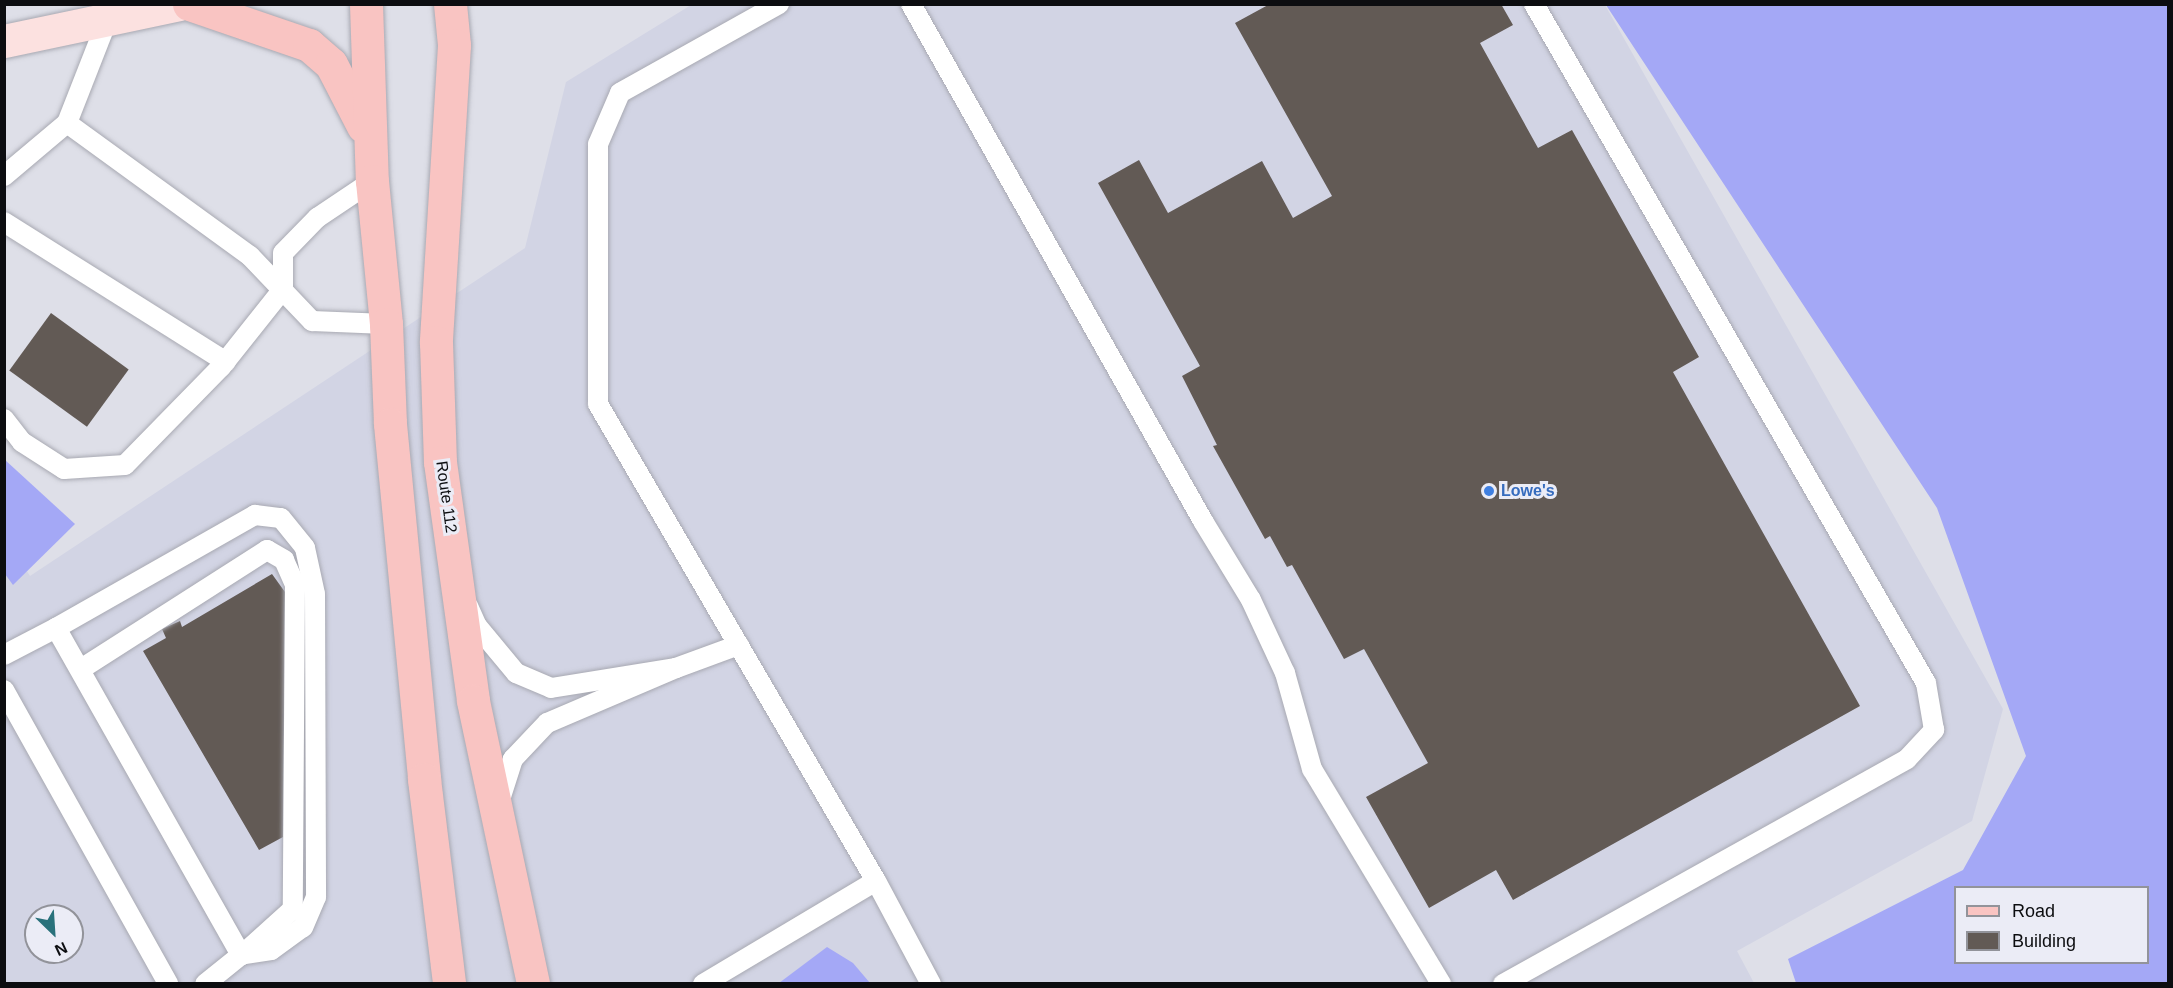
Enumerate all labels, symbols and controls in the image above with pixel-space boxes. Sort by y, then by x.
street label: Route 112 [431,460,461,534]
place label: Lowe's [1501,481,1555,501]
marker: Lowe's [1482,484,1496,498]
legend [1954,886,2149,964]
text: Road [2012,901,2055,921]
north arrow [24,904,84,964]
text: Building [2012,931,2076,951]
text: N [52,939,70,959]

